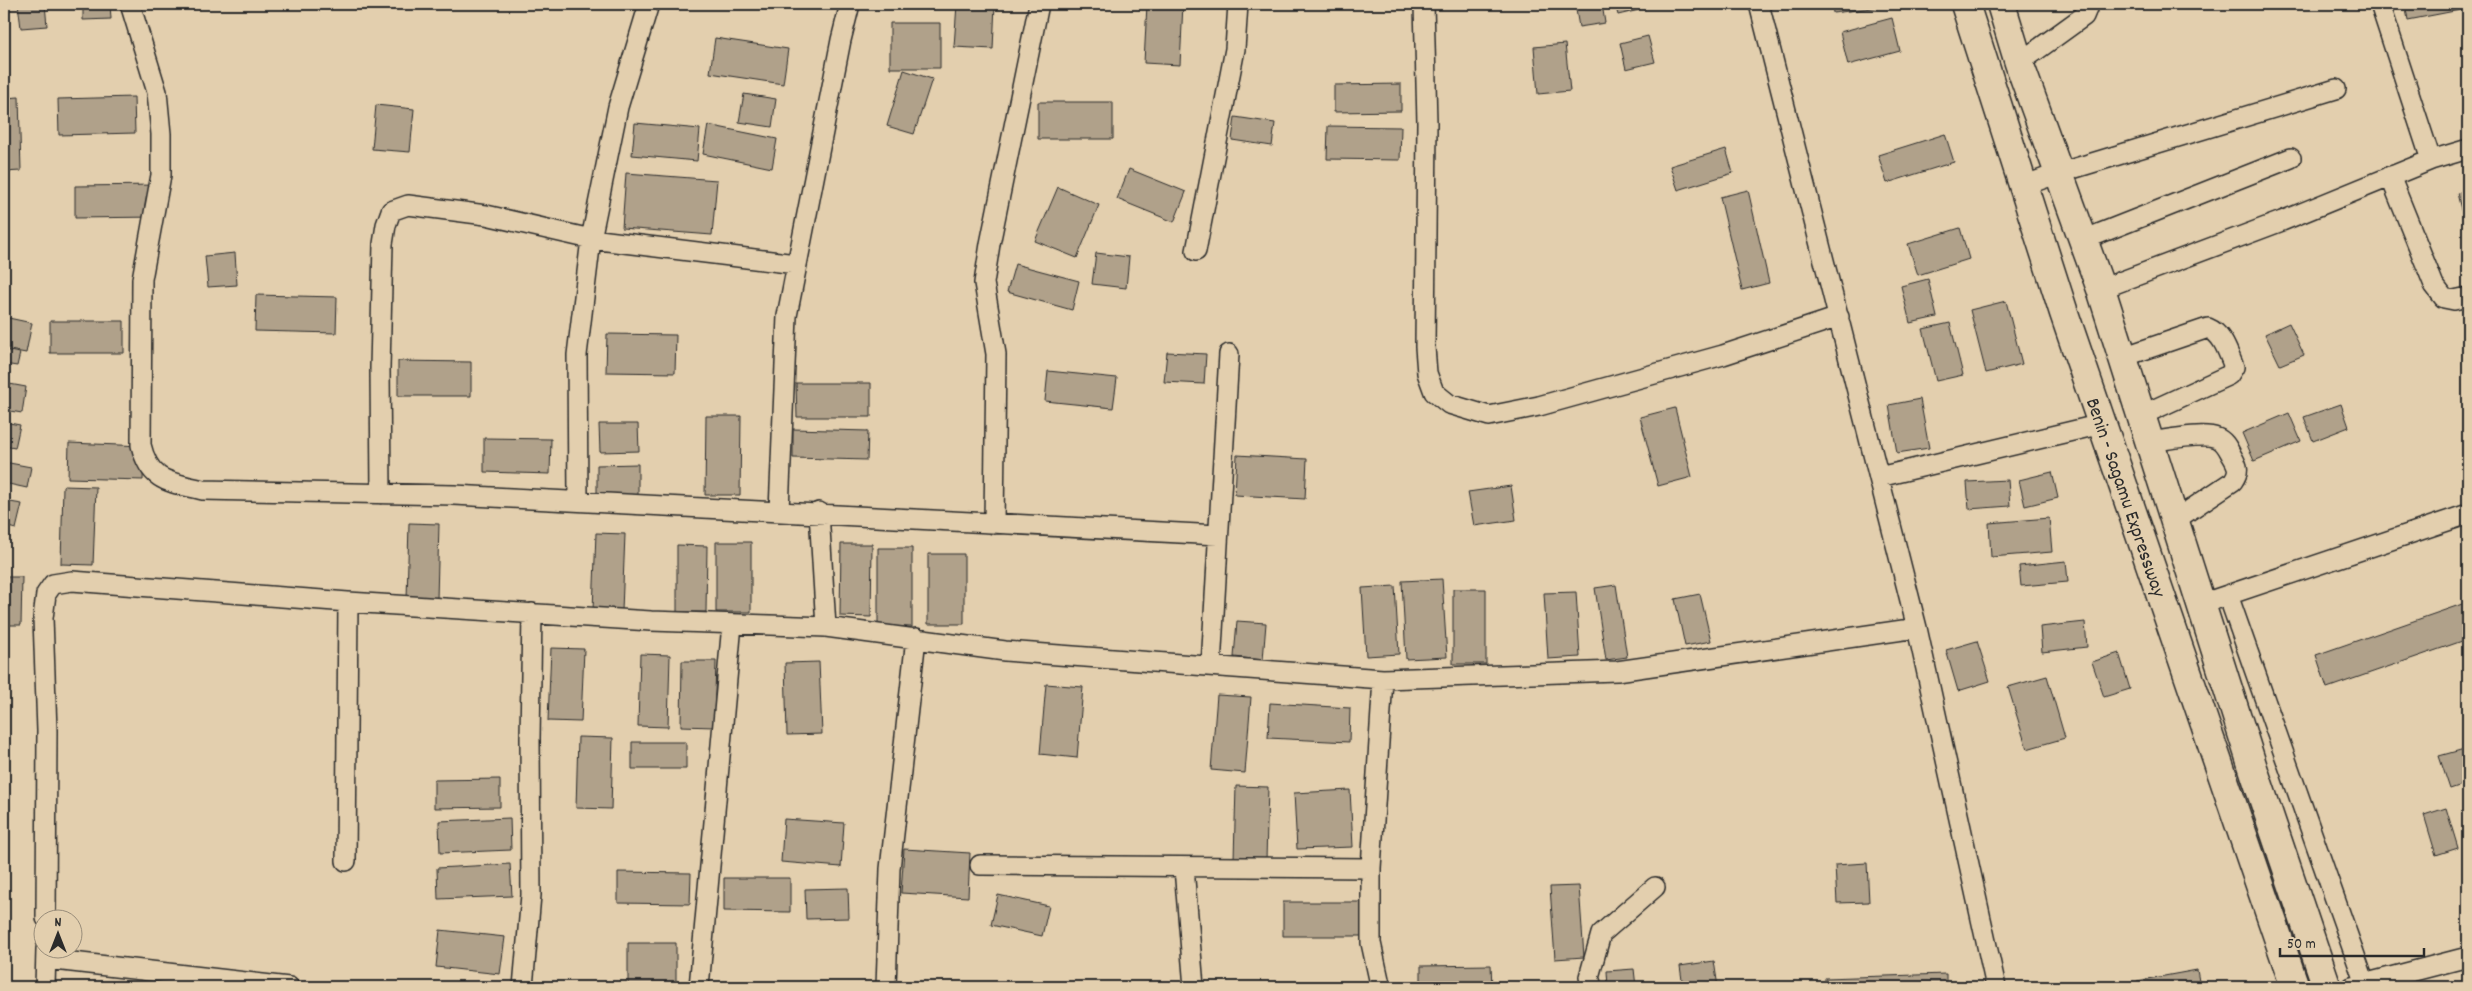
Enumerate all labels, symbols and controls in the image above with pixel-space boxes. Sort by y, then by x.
street label: Benin - Sagamu Expressway [2077,395,2172,602]
north arrow [32,908,82,958]
text: N [55,913,62,933]
scale bar [2280,926,2423,958]
text: 50 m [2287,934,2316,956]

